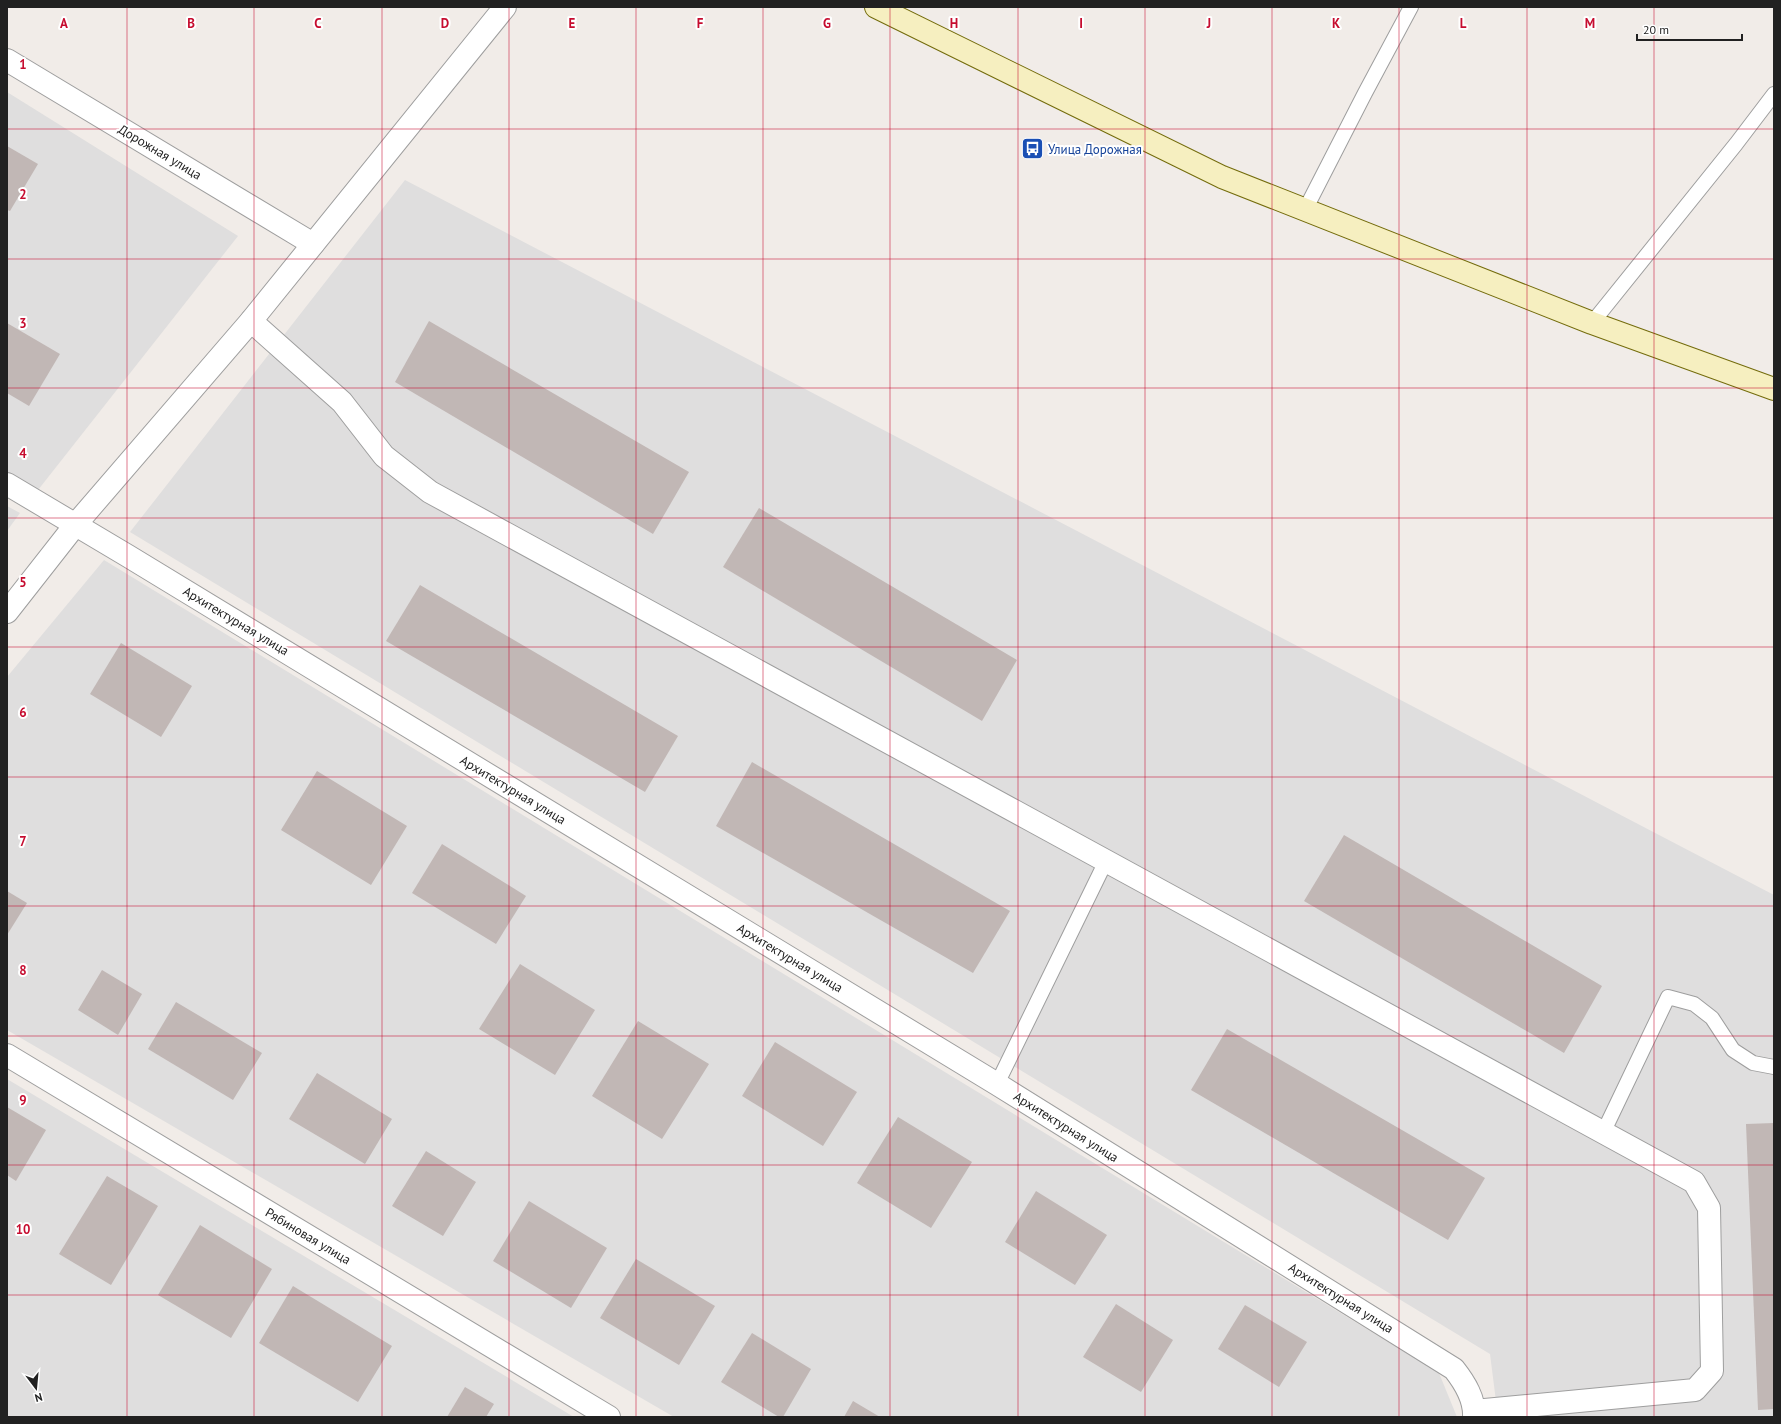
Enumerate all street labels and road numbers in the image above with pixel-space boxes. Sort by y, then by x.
street label: Дорожная улица [115,120,205,184]
street label: Архитектурная улица [180,583,292,659]
street label: Архитектурная улица [457,752,569,828]
street label: Архитектурная улица [734,920,846,996]
street label: Архитектурная улица [1010,1088,1122,1166]
street label: Рябиновая улица [262,1204,354,1268]
street label: Архитектурная улица [1285,1259,1397,1337]

